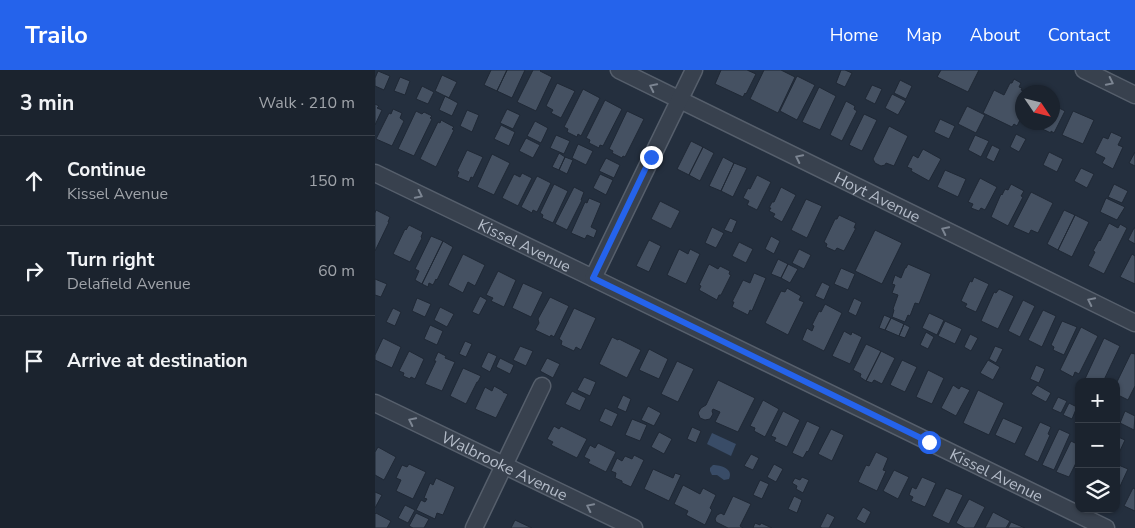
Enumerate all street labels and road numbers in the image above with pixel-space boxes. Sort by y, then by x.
street label: Hoyt Avenue [830,167,924,228]
street label: Kissel Avenue [474,214,574,278]
street label: Walbrooke Avenue [437,427,571,506]
street label: Kissel Avenue [946,444,1046,508]

